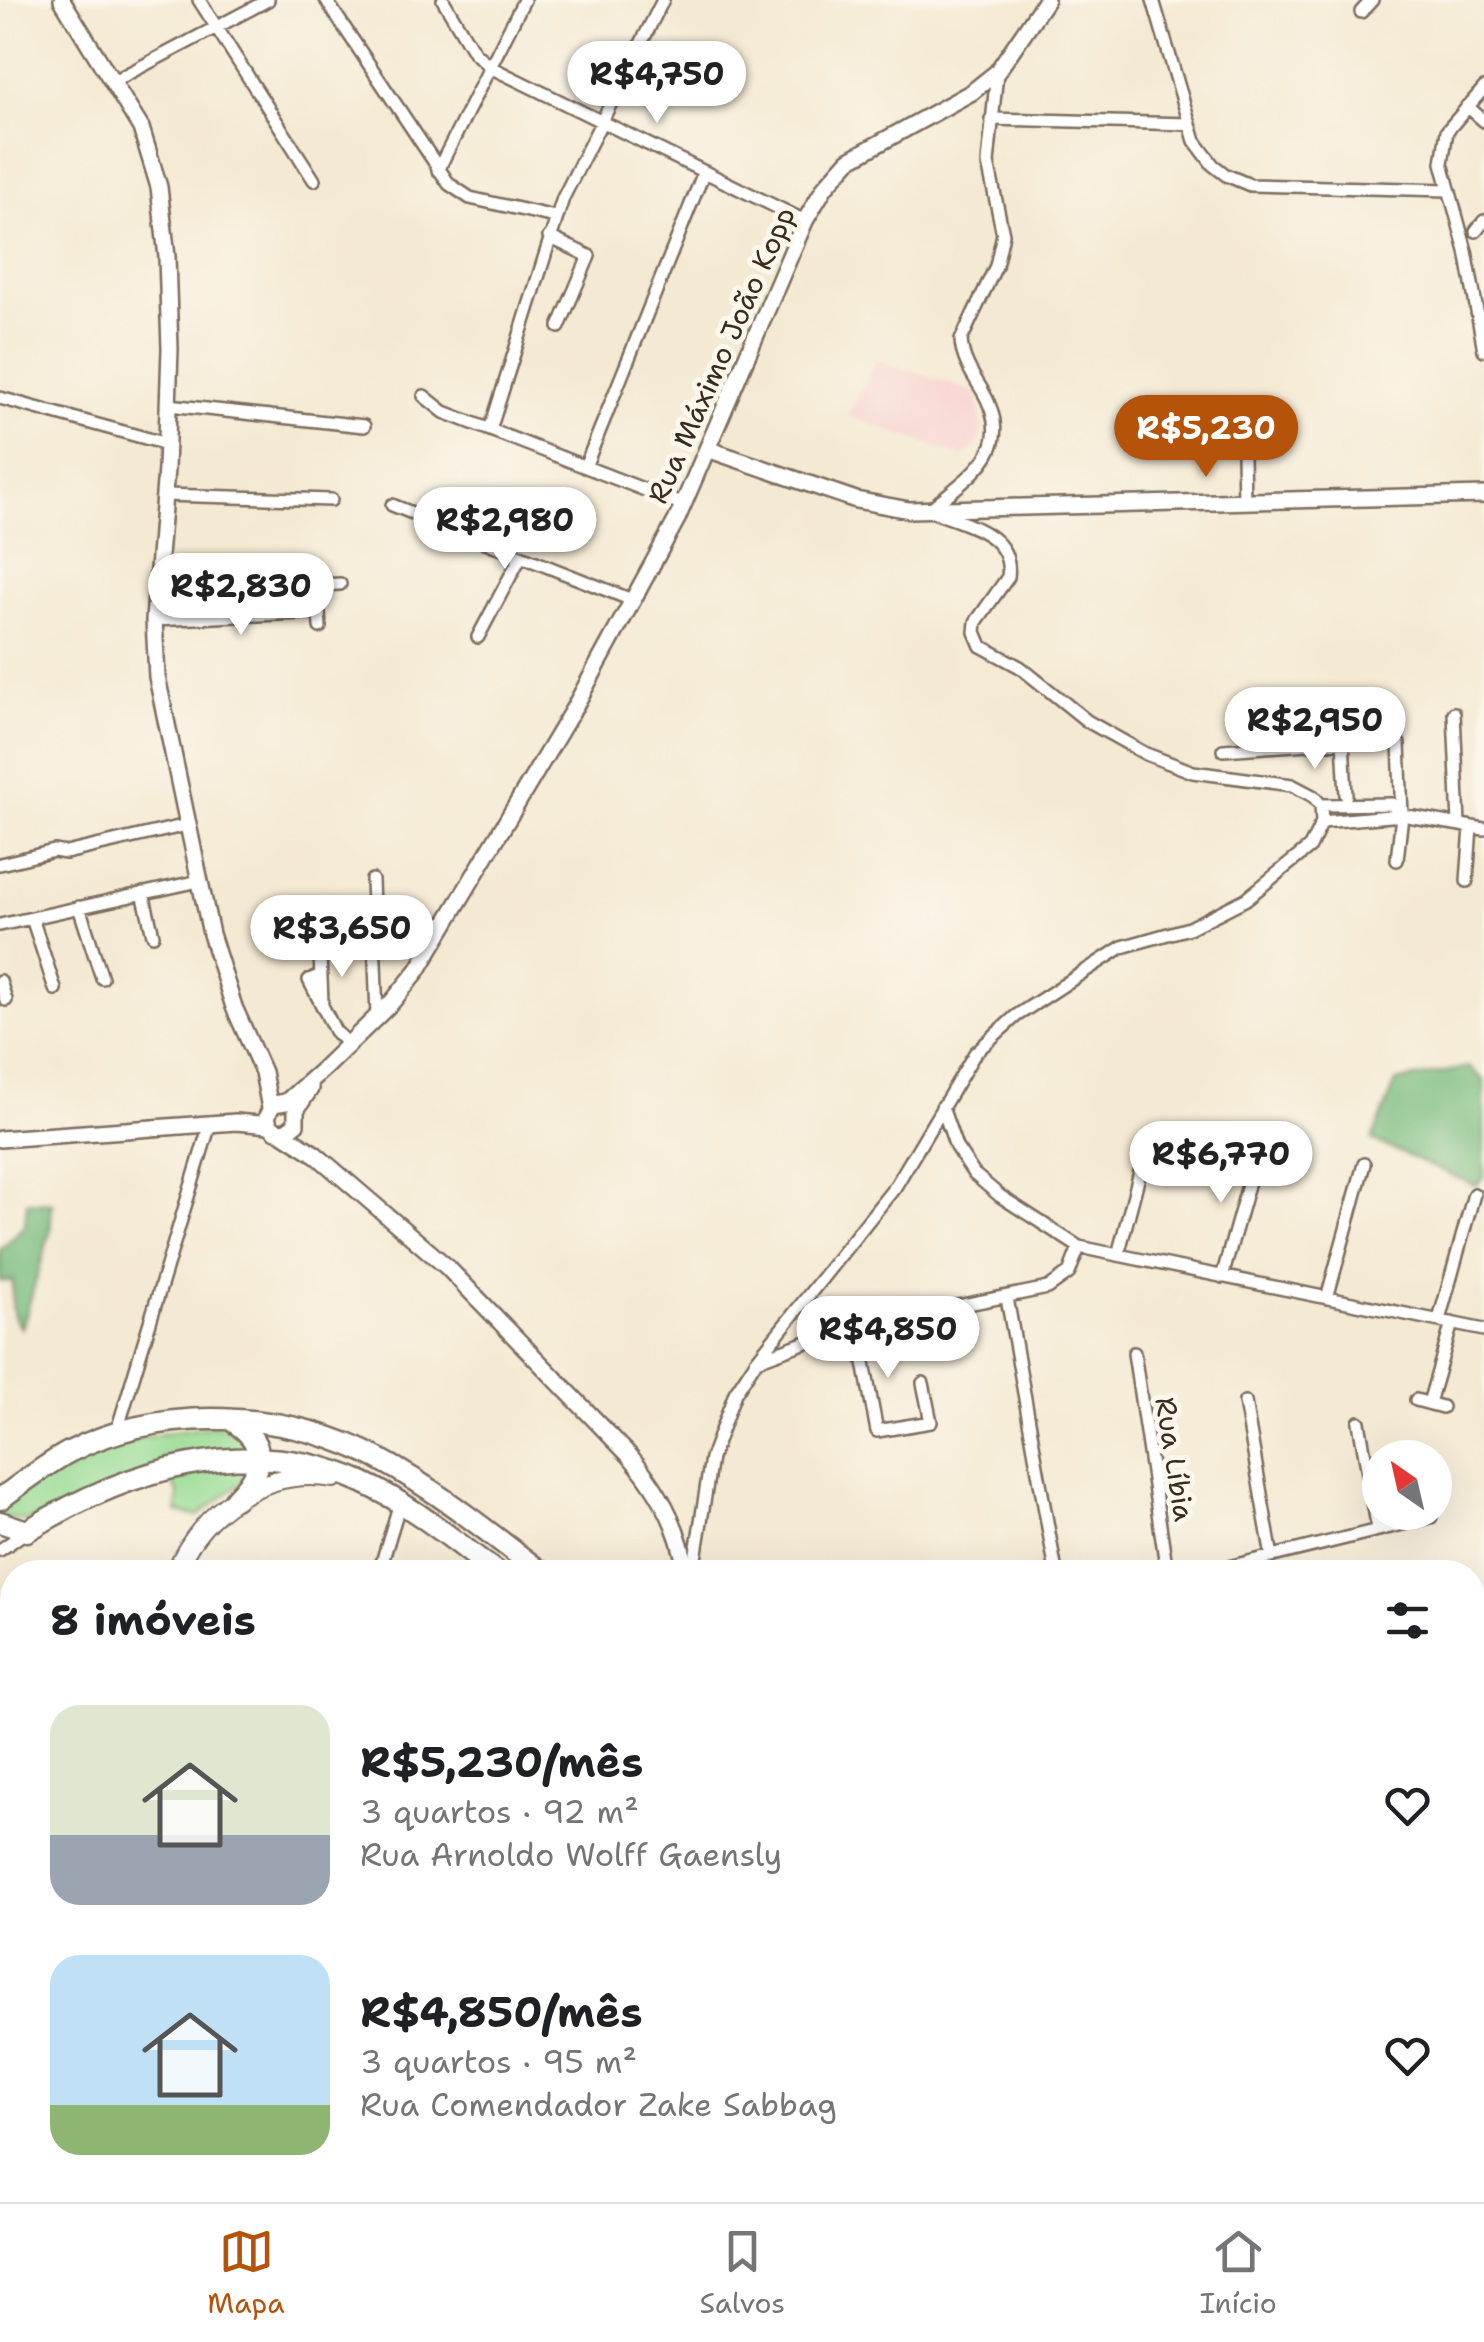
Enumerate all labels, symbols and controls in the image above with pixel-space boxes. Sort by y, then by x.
pin: R$4,750 [565,41,749,126]
text: R$4,750 [589,52,725,95]
street label: Rua Máximo João Kopp [638,201,804,509]
pin: R$5,230 [1114,395,1298,480]
text: R$5,230 [1136,406,1276,449]
pin: R$2,980 [413,487,597,572]
text: R$2,980 [435,498,575,541]
pin: R$2,830 [149,553,333,638]
text: R$2,830 [170,564,312,607]
pin: R$2,950 [1223,687,1407,772]
text: R$2,950 [1247,698,1383,741]
pin: R$3,650 [250,895,434,980]
text: R$3,650 [272,906,412,949]
pin: R$6,770 [1129,1121,1313,1206]
text: R$6,770 [1152,1132,1290,1175]
pin: R$4,850 [796,1296,980,1381]
text: R$4,850 [818,1307,958,1350]
street label: Rua Líbia [1146,1394,1204,1524]
north arrow [1362,1440,1452,1530]
map controls [1362,1440,1452,1530]
text: 8 imóveis [50,1592,256,1648]
icon: filters [1380,1593,1435,1648]
text: R$5,230/mês [360,1734,643,1790]
icon: home [130,1745,250,1865]
icon: heart [1380,1778,1435,1833]
text: 3 quartos · 92 m² [360,1790,639,1833]
text: Rua Arnoldo Wolff Gaensly [360,1833,782,1876]
text: R$4,850/mês [360,1984,643,2040]
icon: home [130,1995,250,2115]
icon: heart [1380,2028,1435,2083]
text: 3 quartos · 95 m² [360,2040,637,2083]
text: Rua Comendador Zake Sabbag [360,2083,837,2126]
tab: Mapa [207,2224,285,2322]
tab: Salvos [699,2224,785,2322]
tab: Início [1200,2224,1277,2322]

